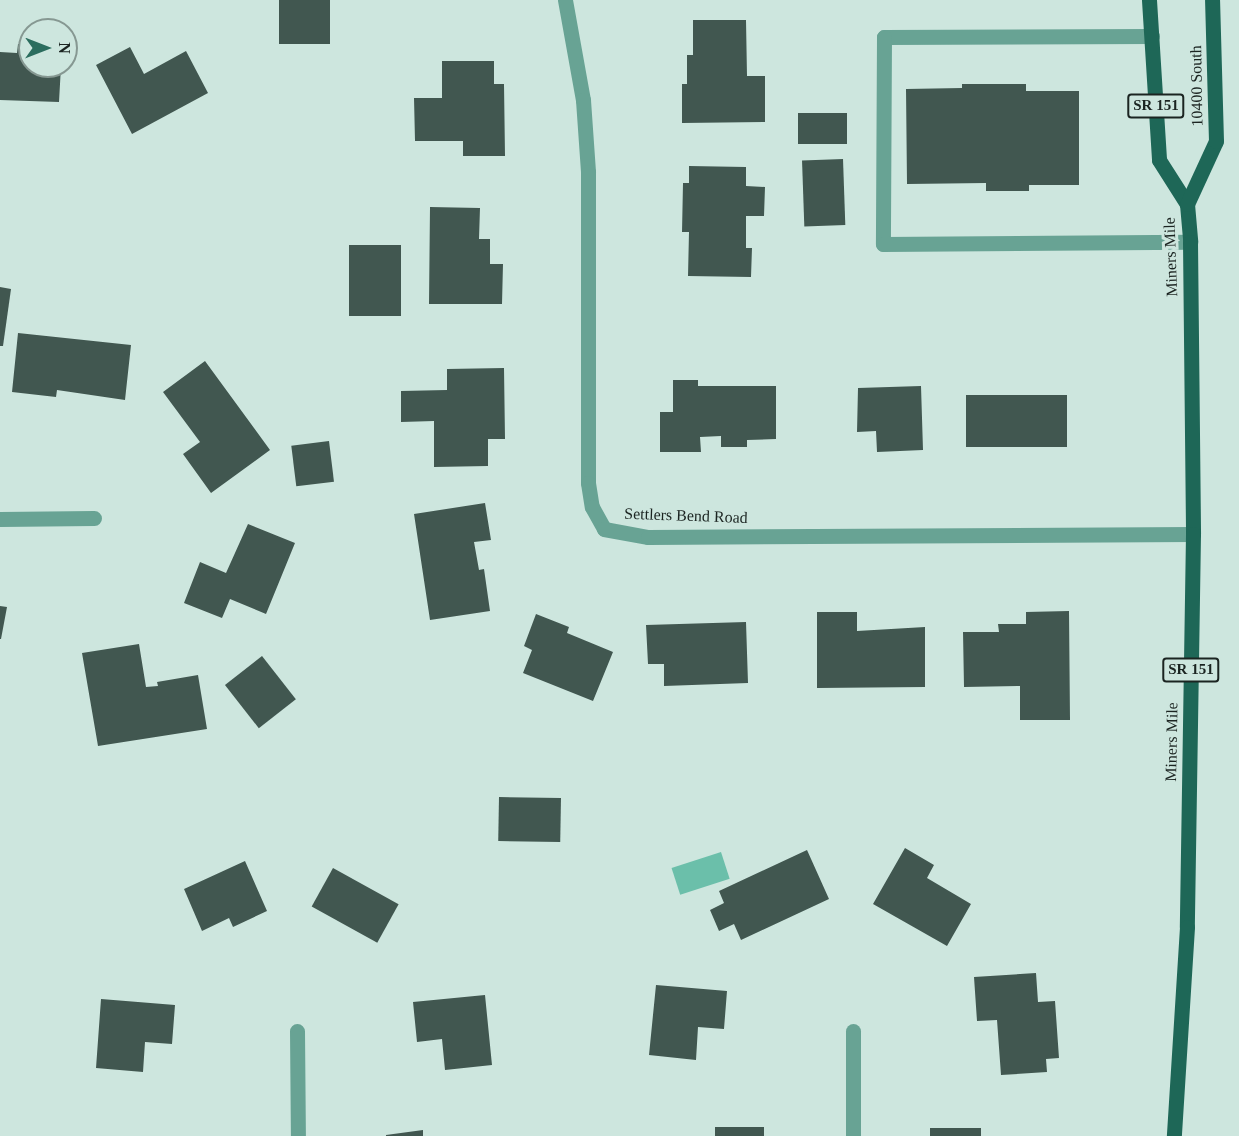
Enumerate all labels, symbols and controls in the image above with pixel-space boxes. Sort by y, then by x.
north arrow [18,18,78,78]
text: N [56,42,73,54]
street label: 10400 South [1187,45,1207,127]
road number: SR 151 [1126,94,1186,118]
street label: Miners Mile [1160,217,1182,297]
street label: Settlers Bend Road [624,504,748,528]
road number: SR 151 [1161,658,1221,682]
street label: Miners Mile [1162,702,1182,782]

